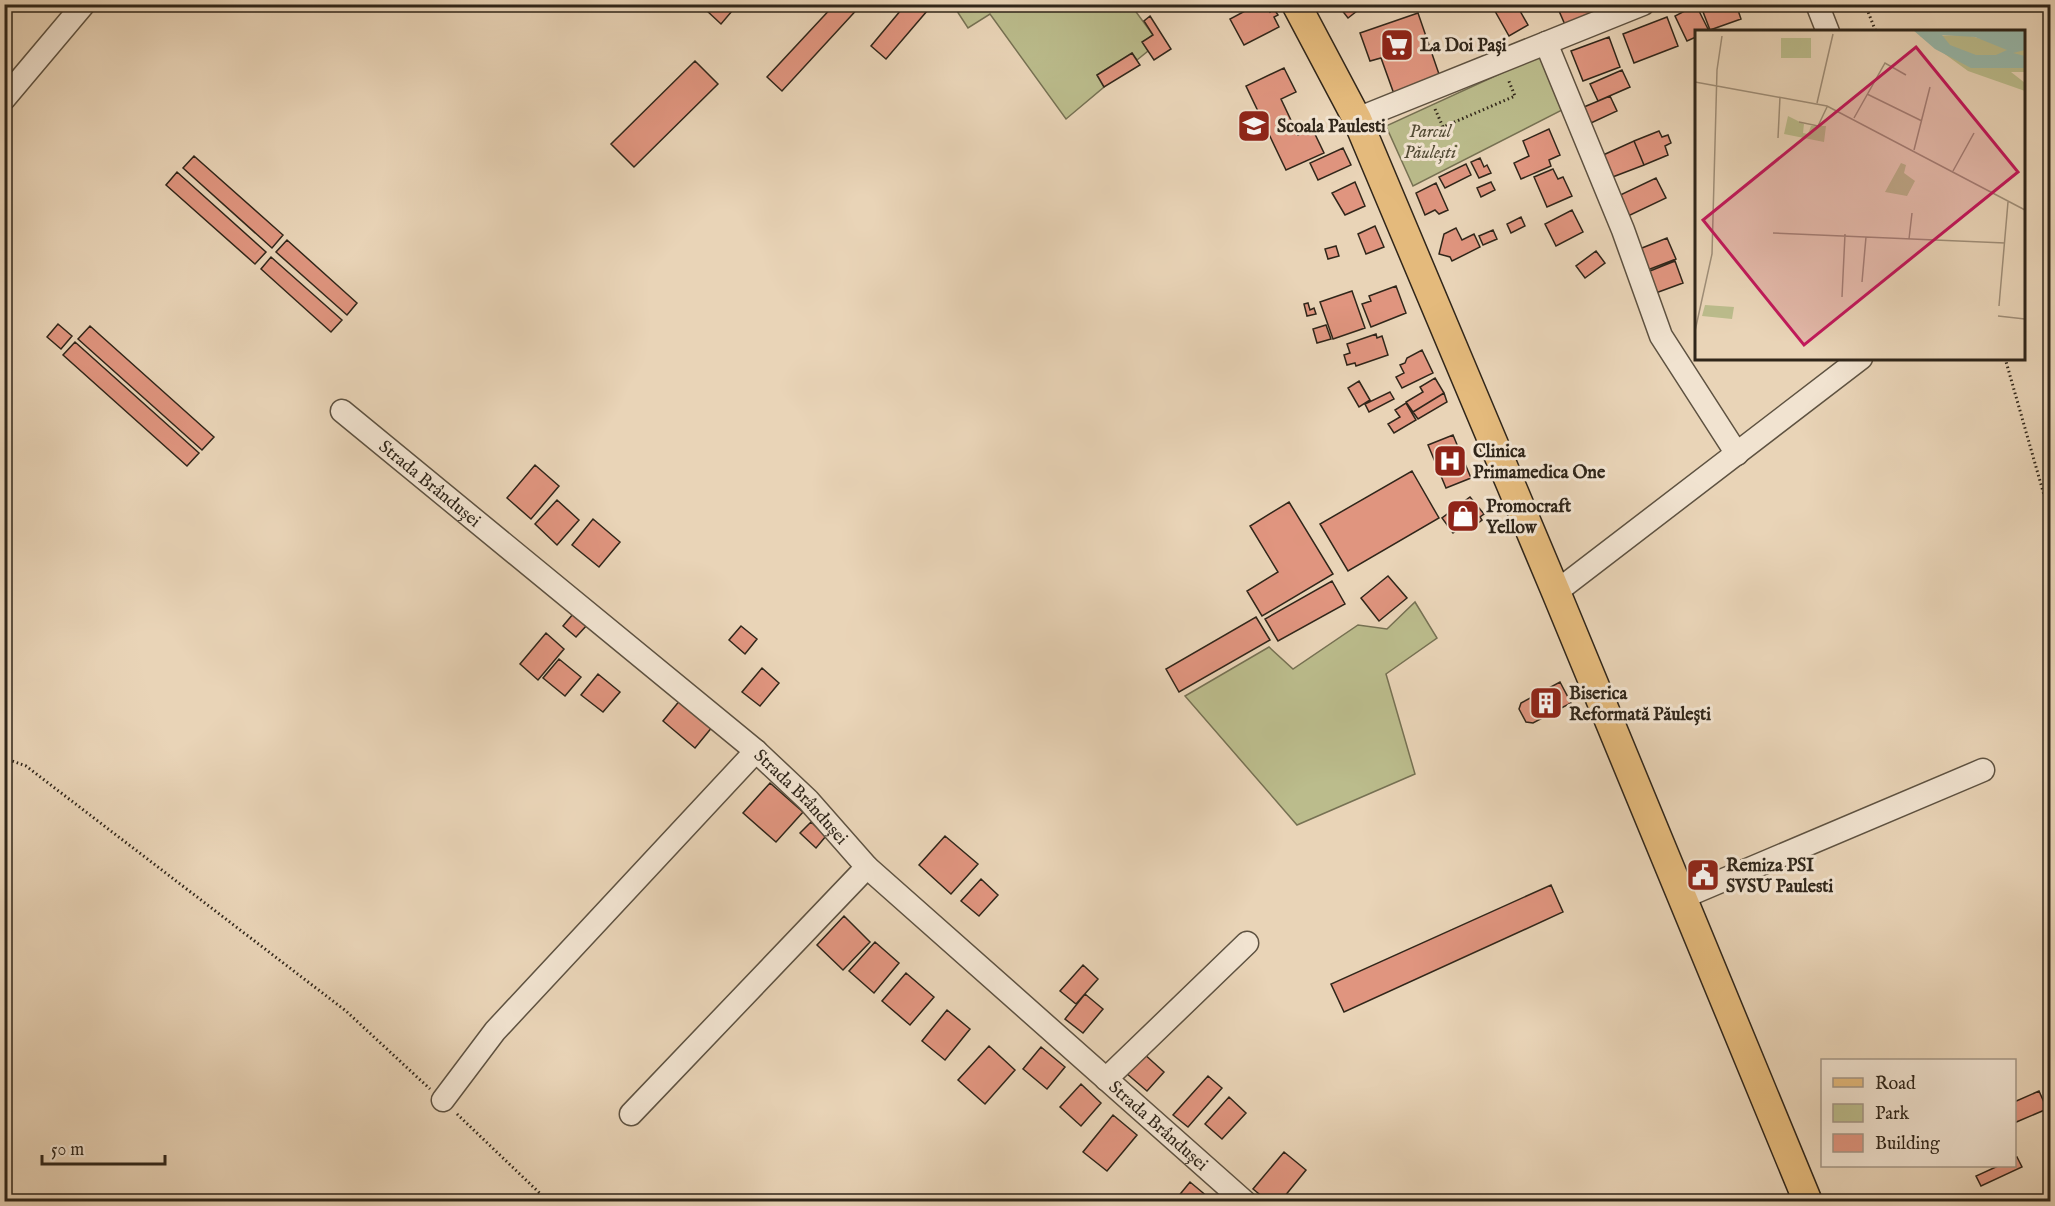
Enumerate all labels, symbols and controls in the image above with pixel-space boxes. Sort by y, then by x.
supermarket icon: La Doi Pași [1379,27,1415,63]
inset map [1695,30,2025,360]
place label: La Doi Pași [1420,35,1507,58]
school or university icon: Scoala Paulesti [1236,108,1272,144]
place label: Scoala Paulesti [1277,116,1386,139]
park label: Parcul Păulești [1404,121,1458,165]
street label: Strada Brândușei [373,436,485,533]
place label: Clinica Primamedica One [1473,441,1606,485]
hospital icon: Clinica Primamedica One [1432,443,1468,479]
place label: Promocraft Yellow [1486,496,1572,540]
shop icon: Promocraft Yellow [1445,498,1481,534]
place label: Biserica Reformată Păulești [1569,683,1711,727]
building icon: Biserica Reformată Păulești [1528,685,1564,721]
street label: Strada Brândușei [748,745,852,850]
place label: Remiza PSI SVSU Paulesti [1726,855,1833,899]
public building icon: Remiza PSI SVSU Paulesti [1685,857,1721,893]
legend [1821,1059,2016,1167]
text: Road [1875,1073,1916,1096]
street label: Strada Brândușei [1103,1076,1212,1177]
text: Park [1875,1103,1910,1126]
scale bar [42,1128,165,1166]
text: Building [1875,1133,1940,1156]
text: 50 m [51,1139,84,1162]

